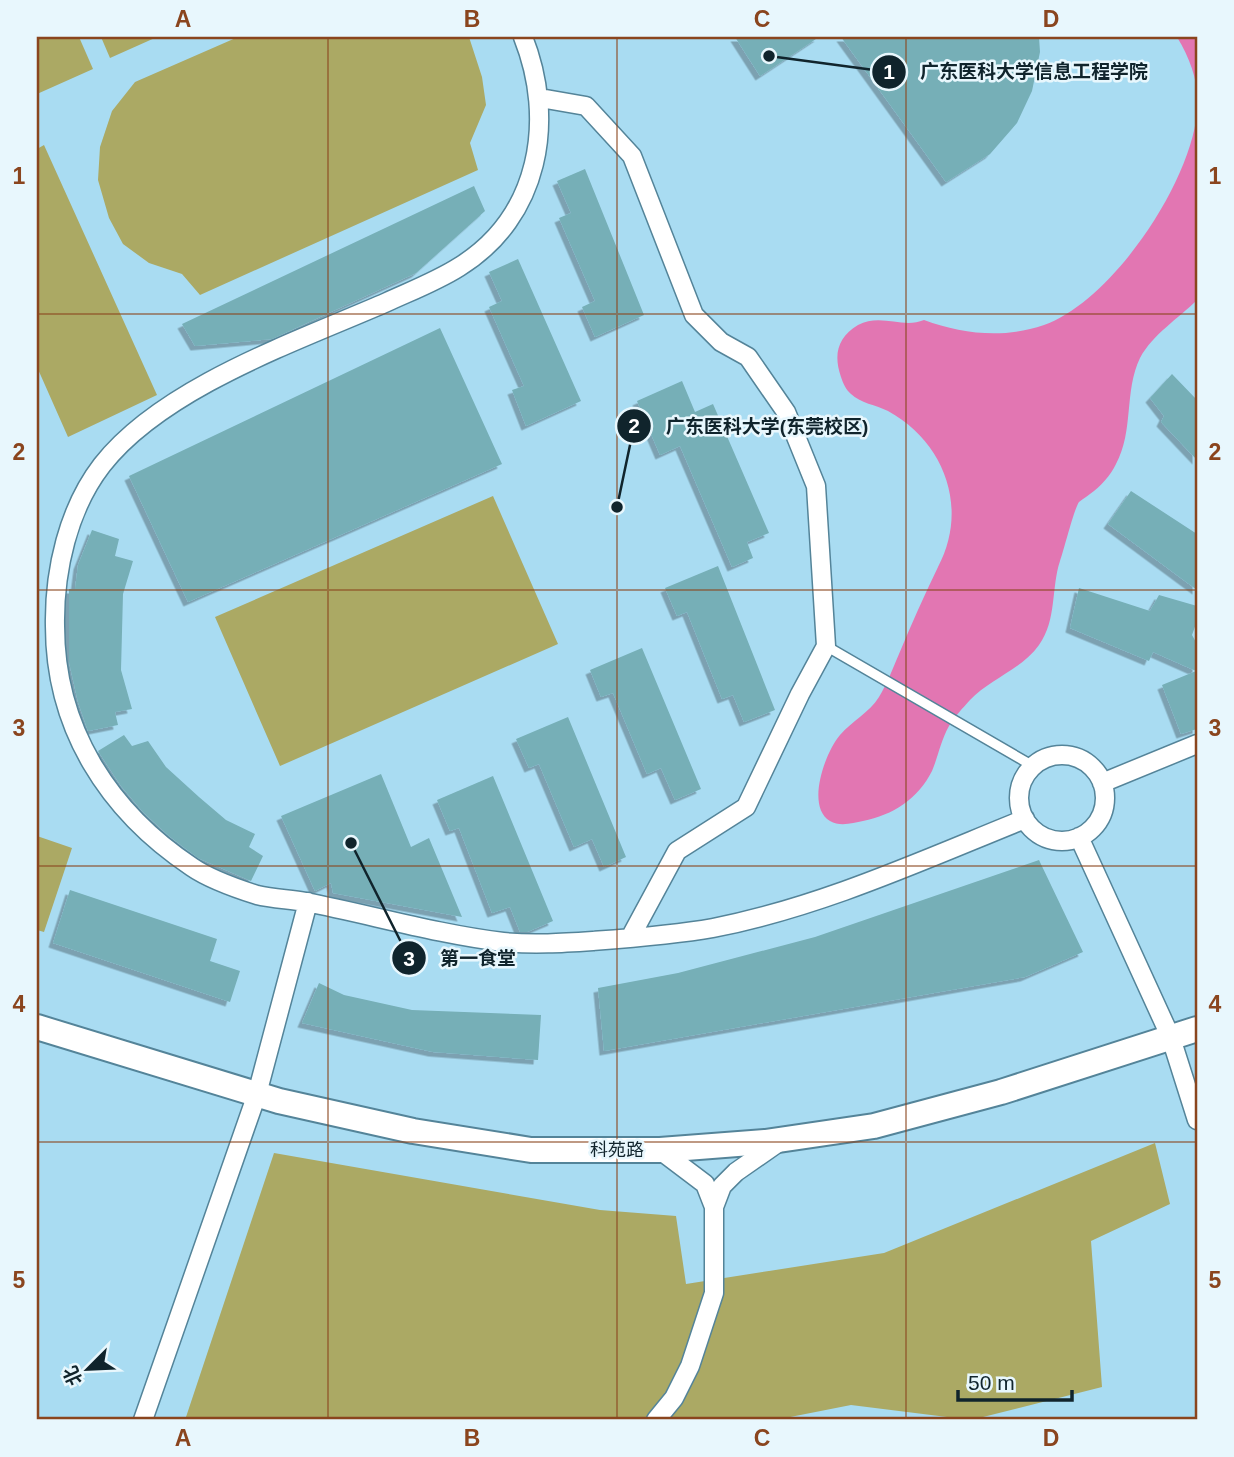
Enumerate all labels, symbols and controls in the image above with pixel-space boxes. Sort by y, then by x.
text: A [175,6,191,32]
text: B [464,6,480,32]
text: C [754,6,770,32]
text: D [1043,6,1059,32]
callout: 广东医科大学信息工程学院 [871,52,1162,92]
text: 1 [883,60,895,83]
text: 广东医科大学信息工程学院 [920,61,1148,82]
text: 1 [13,163,26,189]
text: 1 [1209,163,1222,189]
callout: 广东医科大学(东莞校区) [617,406,883,446]
text: 2 [628,414,640,437]
text: 广东医科大学(东莞校区) [666,416,868,437]
text: 2 [13,439,25,465]
text: 2 [1209,439,1221,465]
text: 3 [13,715,25,741]
text: 3 [1209,715,1221,741]
callout: 第一食堂 [391,938,530,978]
text: 3 [403,947,415,970]
text: 第一食堂 [440,948,516,969]
text: 4 [13,991,26,1017]
text: 4 [1209,991,1222,1017]
street label: 科苑路 [590,1140,644,1160]
text: 5 [13,1267,26,1293]
text: 5 [1209,1267,1222,1293]
north arrow [52,1334,122,1404]
scale bar [958,1359,1071,1403]
text: 北 [59,1363,86,1389]
text: 50 m [968,1371,1015,1394]
text: A [175,1425,191,1451]
text: B [464,1425,480,1451]
text: C [754,1425,770,1451]
text: D [1043,1425,1059,1451]

